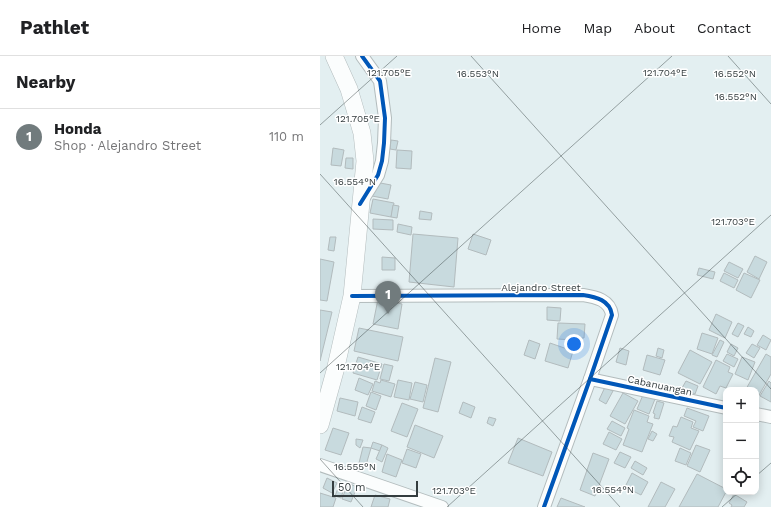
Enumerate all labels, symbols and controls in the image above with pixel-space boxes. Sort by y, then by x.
text: Pathlet [20,16,89,39]
text: Home [521,20,561,36]
text: Map [583,20,612,36]
text: About [634,20,675,36]
text: Contact [697,20,751,36]
text: 121.705°E [367,67,411,78]
text: 121.704°E [643,67,687,78]
text: 16.553°N [457,68,499,79]
text: 16.552°N [714,68,756,79]
text: Nearby [16,72,75,92]
text: 16.552°N [715,91,757,102]
text: 121.705°E [336,113,380,124]
text: Honda [54,120,101,138]
text: 1 [26,129,32,144]
text: 110 m [269,129,304,144]
text: Shop · Alejandro Street [54,138,201,153]
text: 16.554°N [334,176,376,187]
text: 121.703°E [711,216,755,227]
pin: 1 [375,281,401,314]
street label: Alejandro Street [501,282,582,293]
your location [564,334,584,354]
text: 121.704°E [336,361,380,372]
street label: Cabanuangan [627,373,693,398]
map controls [723,387,759,495]
button: + [723,387,759,423]
button: − [723,423,759,459]
button: locate [723,459,759,495]
text: 16.555°N [334,461,376,472]
scale bar [332,479,418,498]
text: 50 m [338,481,365,494]
text: 16.554°N [592,484,634,495]
text: 121.703°E [432,485,476,496]

